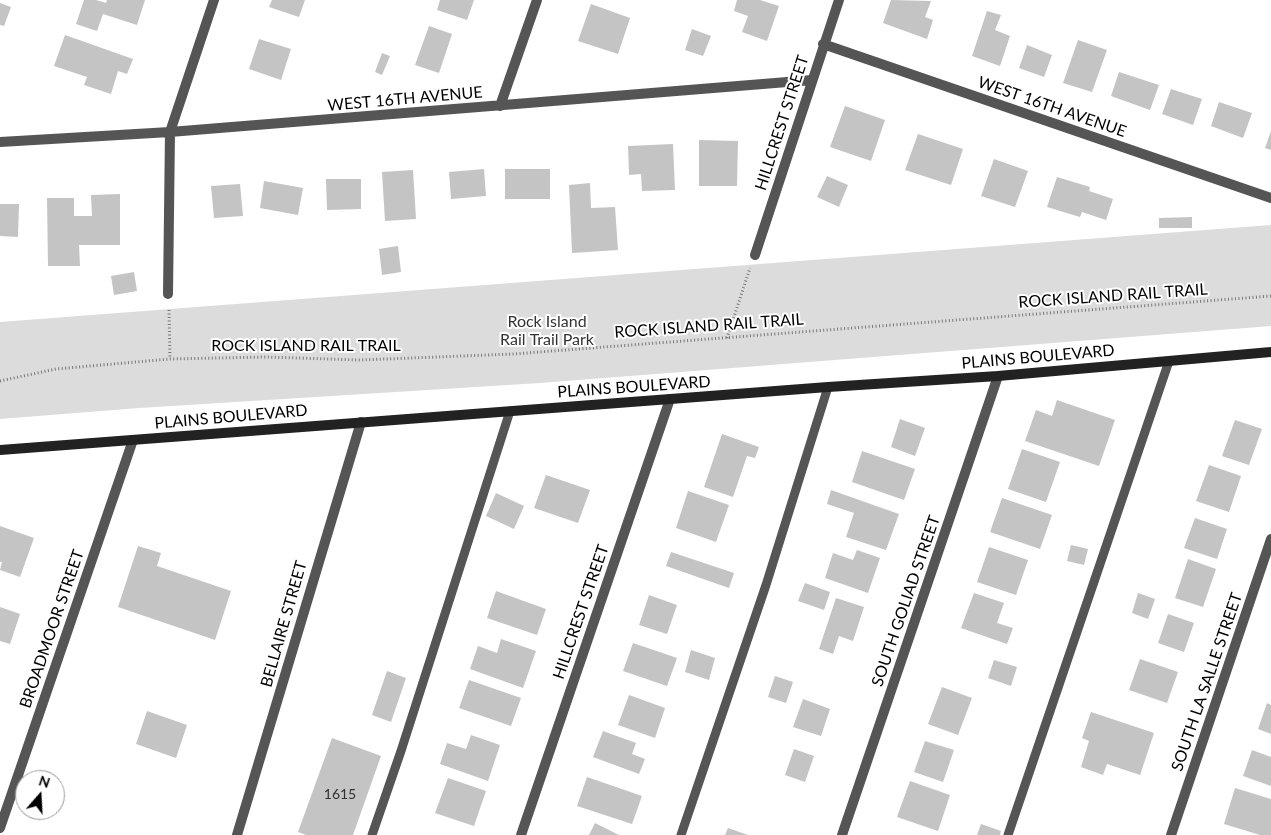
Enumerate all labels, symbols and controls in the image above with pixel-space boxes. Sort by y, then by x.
street label: HILLCREST STREET [751,53,813,193]
street label: WEST 16TH AVENUE [975,73,1129,141]
street label: WEST 16TH AVENUE [327,83,483,115]
street label: ROCK ISLAND RAIL TRAIL [1018,280,1208,312]
street label: ROCK ISLAND RAIL TRAIL [614,310,804,342]
park label: Rock Island Rail Trail Park [500,312,594,350]
street label: ROCK ISLAND RAIL TRAIL [211,336,401,356]
street label: PLAINS BOULEVARD [961,341,1115,373]
street label: PLAINS BOULEVARD [557,372,711,402]
street label: PLAINS BOULEVARD [154,401,308,433]
street label: SOUTH GOLIAD STREET [868,513,944,689]
street label: HILLCREST STREET [549,542,613,682]
street label: BROADMOOR STREET [16,547,88,711]
street label: BELLAIRE STREET [257,559,311,689]
street label: SOUTH LA SALLE STREET [1167,590,1247,774]
north arrow [15,770,65,820]
text: N [37,771,53,791]
house number: 1615 [324,786,356,802]

